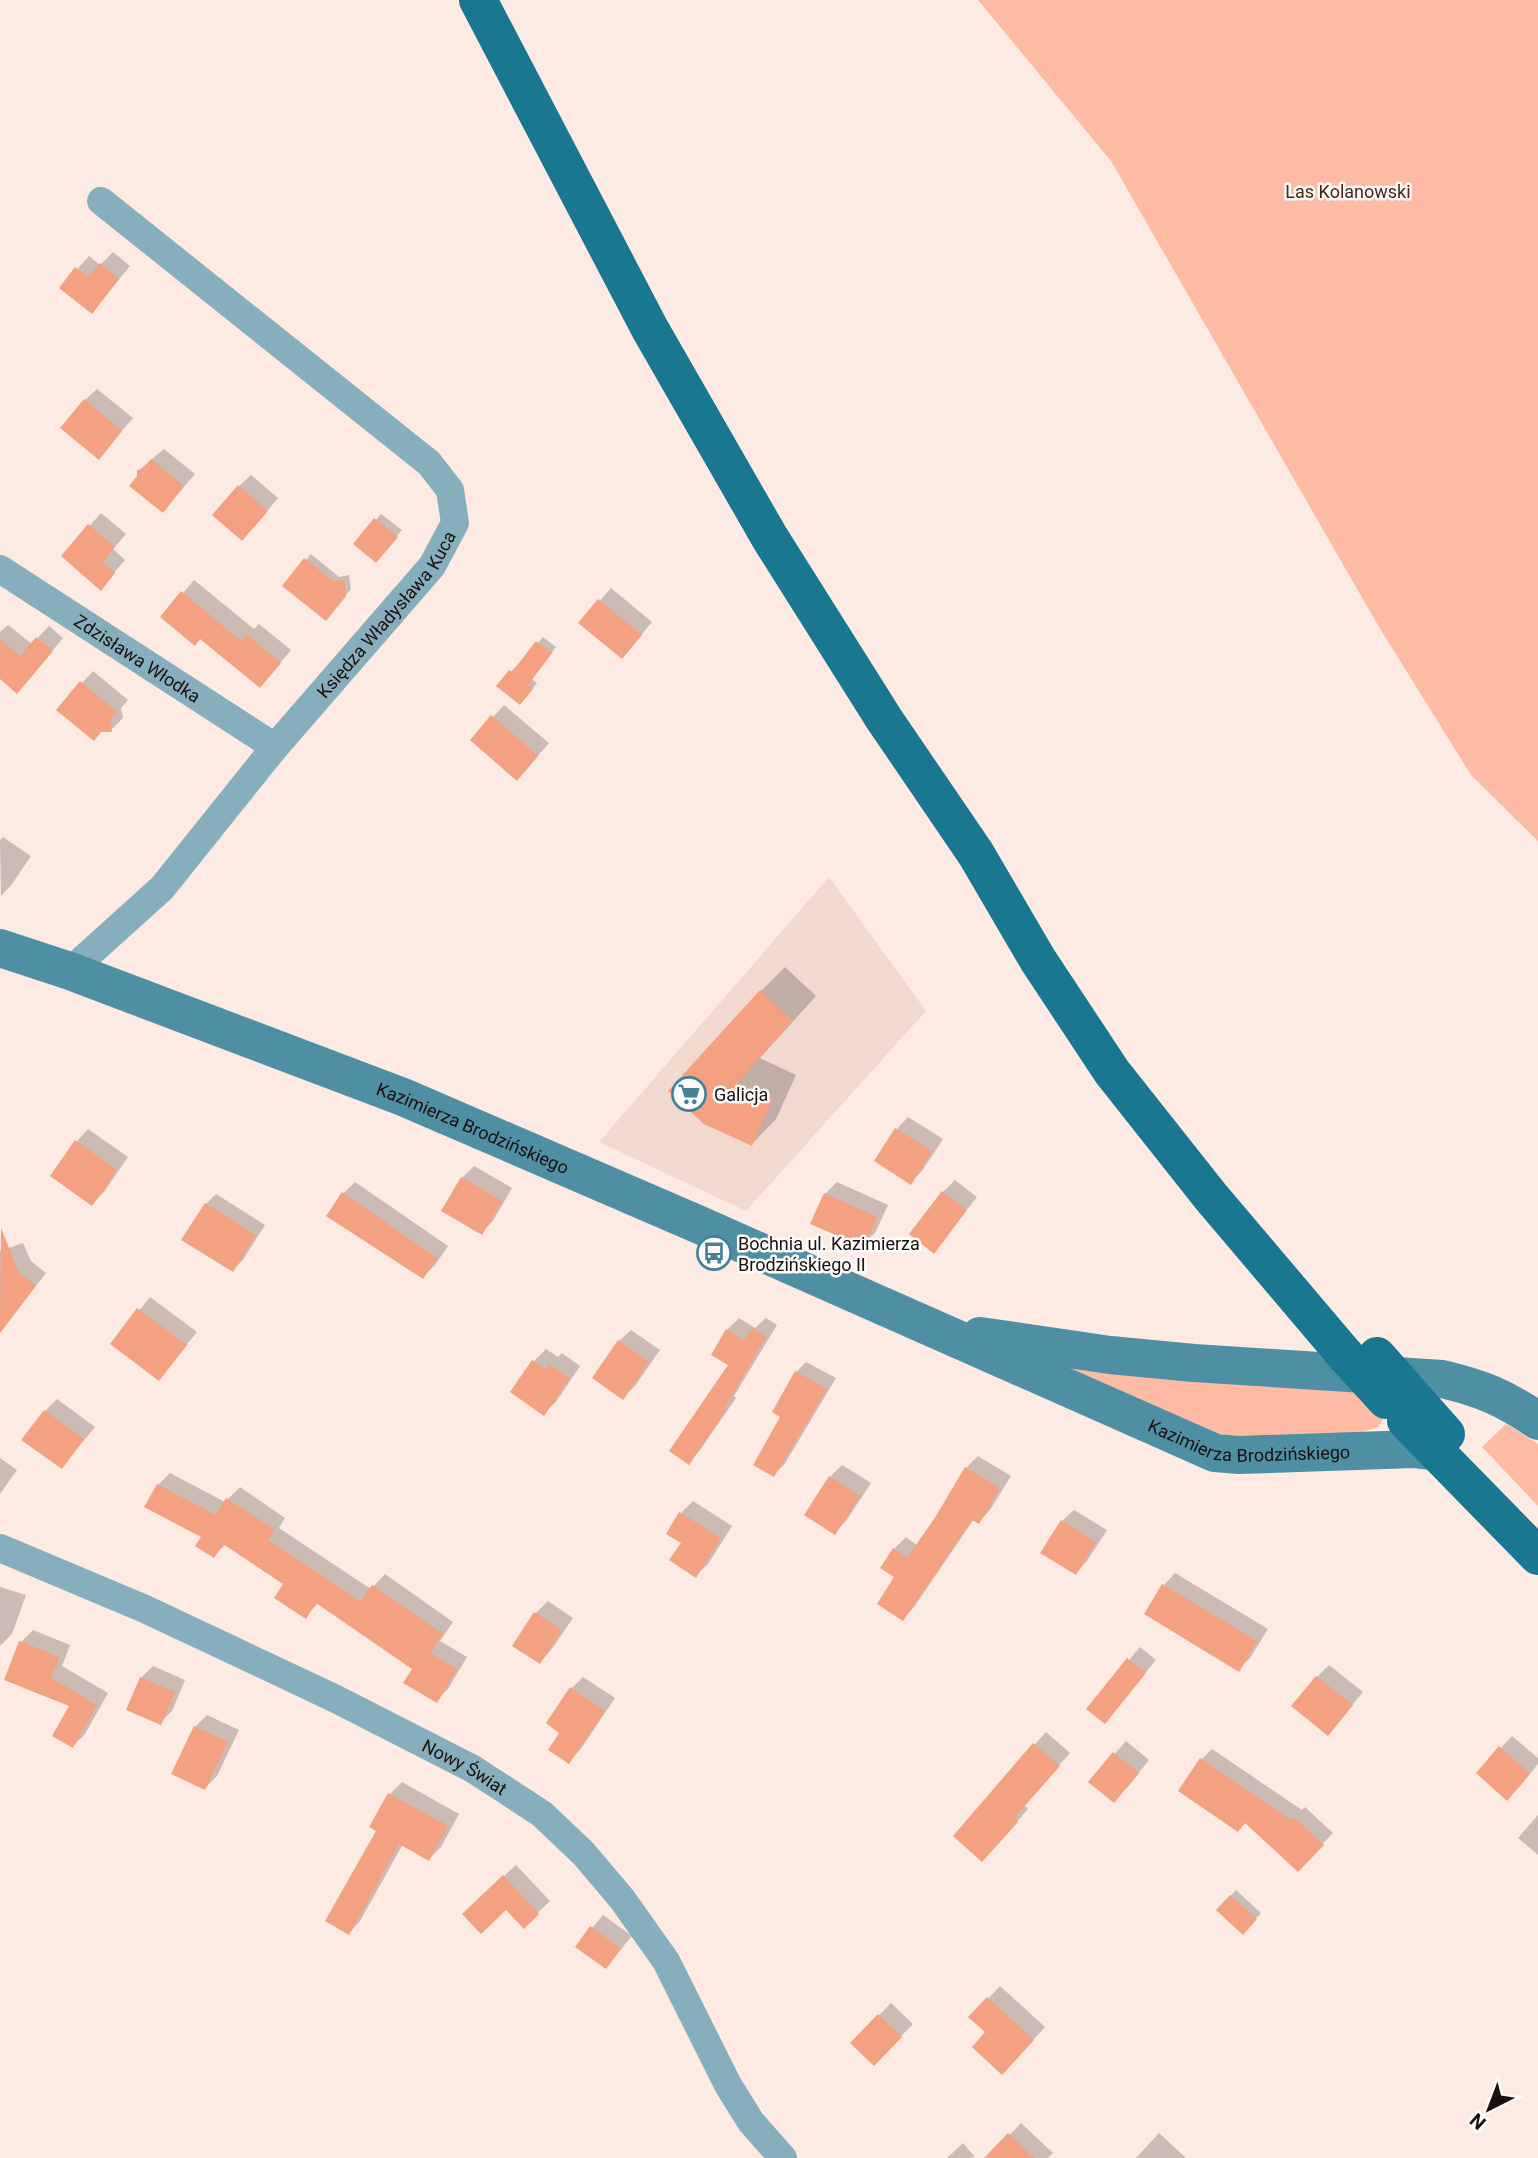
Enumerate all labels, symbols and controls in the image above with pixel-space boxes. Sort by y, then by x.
park label: Las Kolanowski [1285,181,1411,202]
street label: Księdza Władysława Kuca [312,527,459,702]
street label: Zdzisława Włodka [71,610,205,707]
supermarket icon: Galicja [670,1075,708,1113]
street label: Kazimierza Brodzińskiego [374,1078,572,1178]
place label: Galicja [714,1084,768,1105]
place label: Bochnia ul. Kazimierza Brodzińskiego II [738,1233,920,1275]
bus stop icon: Bochnia ul. Kazimierza Brodzińskiego II [695,1234,733,1272]
street label: Kazimierza Brodzińskiego [1145,1414,1350,1466]
street label: Nowy Świat [419,1735,511,1799]
north arrow [1454,2074,1524,2144]
text: N [1465,2108,1491,2134]

